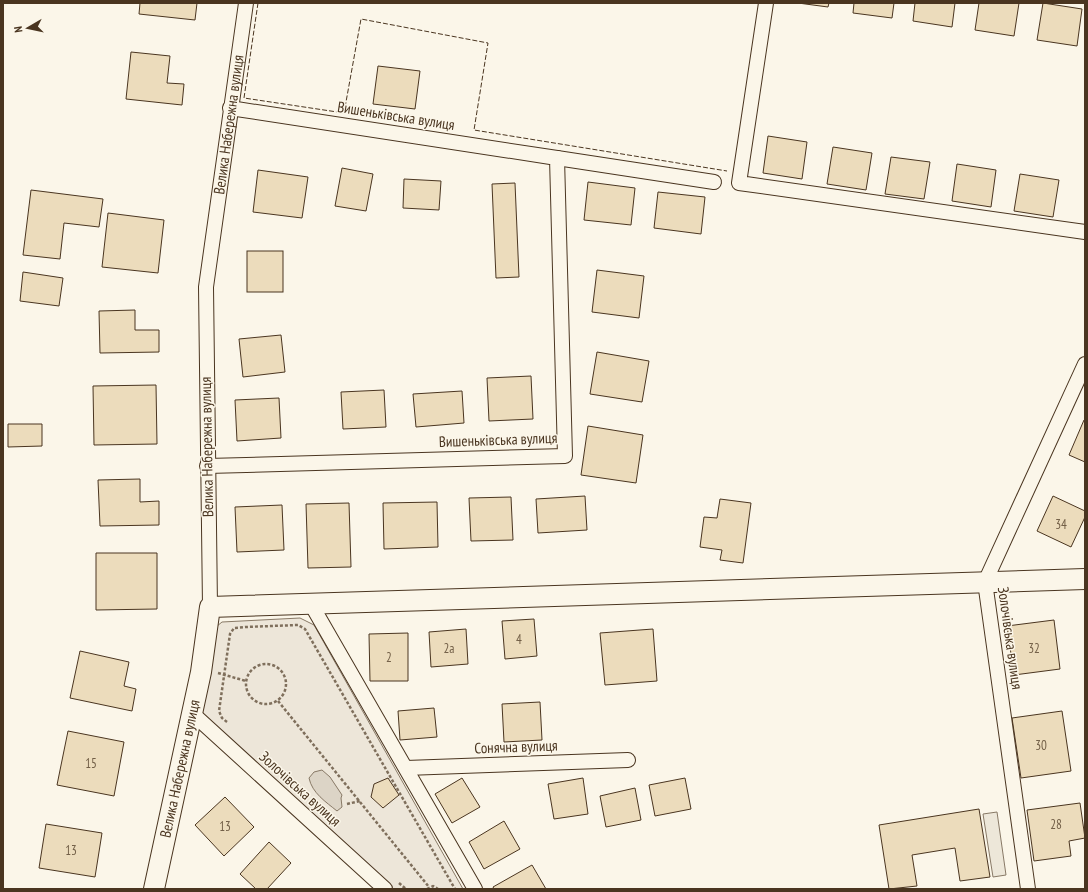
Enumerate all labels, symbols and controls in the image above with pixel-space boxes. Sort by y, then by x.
north arrow [8,8,48,48]
text: N [11,25,26,34]
street label: Велика Набережна вулиця [209,53,248,196]
street label: Вишеньківська вулиця [336,97,456,134]
street label: Велика Набережна вулиця [196,376,217,517]
street label: Вишеньківська вулиця [438,428,558,451]
house number: 34 [1055,516,1067,533]
street label: Золочівська вулиця [994,585,1027,691]
house number: 4 [516,631,522,648]
house number: 2а [443,640,455,657]
house number: 32 [1028,640,1040,657]
house number: 2 [386,649,392,666]
street label: Велика Набережна вулиця [155,698,204,839]
street label: Сонячна вулиця [474,736,558,757]
house number: 30 [1035,737,1047,754]
street label: Золочівська вулиця [256,747,345,830]
house number: 15 [85,755,97,772]
house number: 28 [1050,816,1062,833]
house number: 13 [219,818,231,835]
house number: 13 [65,842,77,859]

